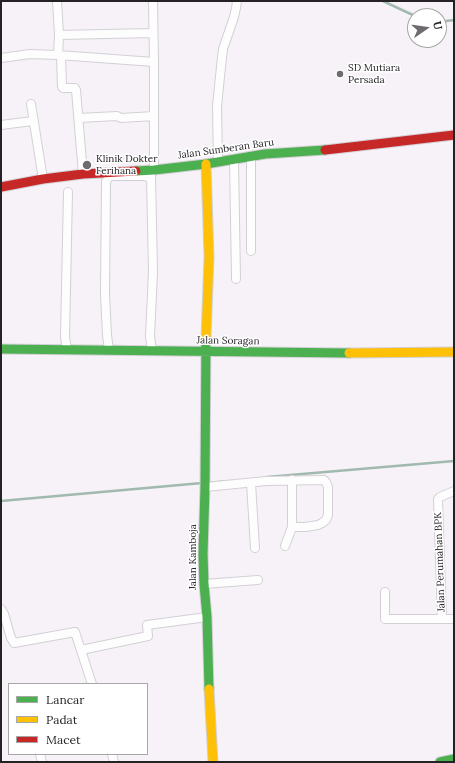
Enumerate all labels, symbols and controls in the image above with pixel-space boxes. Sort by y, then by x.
north arrow [407,8,447,48]
text: U [430,20,445,31]
place label: SD Mutiara Persada [348,62,400,86]
marker: SD Mutiara Persada [335,69,345,79]
street label: Jalan Sumberan Baru [177,136,275,162]
place label: Klinik Dokter Ferihana [96,153,158,176]
marker: Klinik Dokter Ferihana [81,159,93,171]
street label: Jalan Soragan [196,334,260,348]
street label: Jalan Perumahan BPK [432,512,448,612]
street label: Jalan Kamboja [187,524,199,590]
legend [8,683,148,755]
text: Lancar [46,692,84,707]
text: Padat [46,712,77,727]
text: Macet [46,732,81,747]

